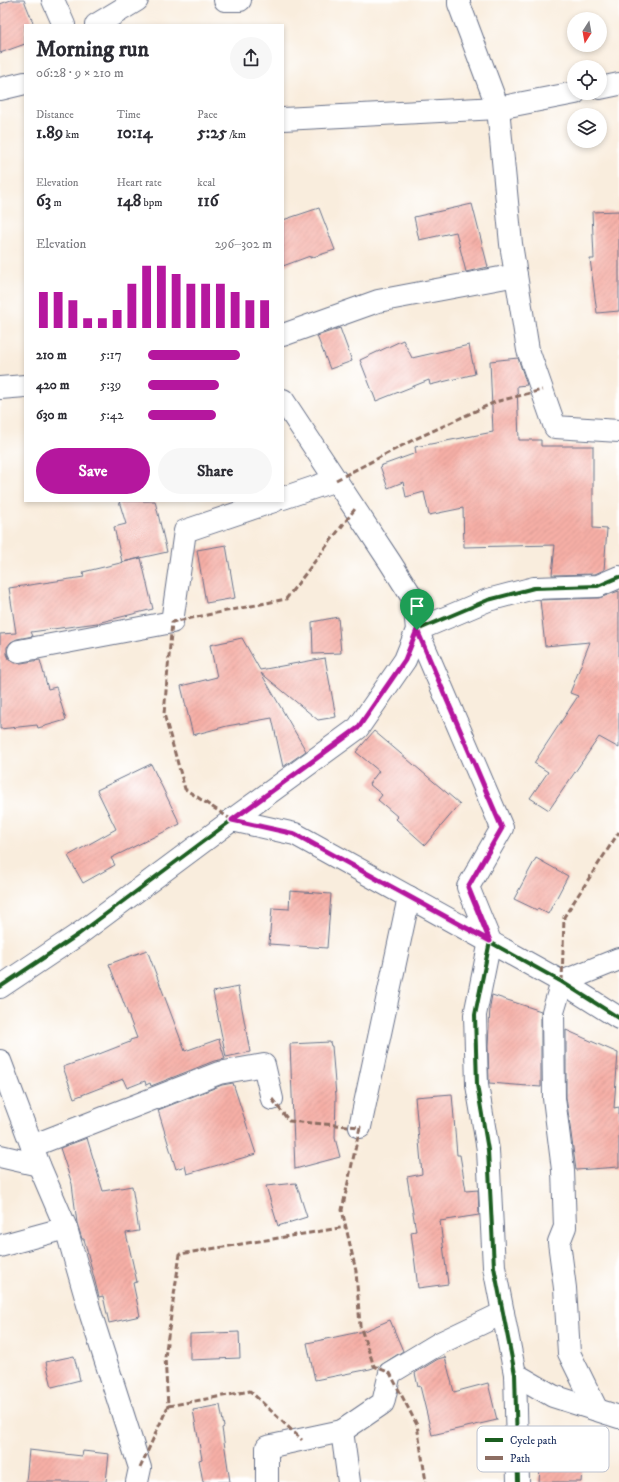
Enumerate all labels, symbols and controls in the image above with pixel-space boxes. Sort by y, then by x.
north arrow [567,12,607,52]
map controls [567,12,607,148]
text: Morning run [36,36,149,63]
button: share [230,37,272,79]
button: locate [567,60,607,100]
text: 06:28 · 9 × 210 m [36,65,124,81]
text: Distance [36,108,74,122]
text: Time [117,108,141,122]
text: Pace [197,108,218,122]
button: layers [567,108,607,148]
text: 1.89 [36,122,63,144]
text: 10:14 [117,122,152,144]
text: 5:25 [197,122,227,144]
text: km [63,128,79,142]
text: /km [227,128,246,142]
text: Elevation [36,176,79,190]
text: Heart rate [117,176,162,190]
text: kcal [197,176,215,190]
text: 63 [36,190,51,212]
text: 148 [117,190,141,212]
text: 116 [197,190,219,212]
text: m [51,196,62,210]
text: bpm [141,196,163,210]
text: Elevation [36,236,86,252]
text: 296–302 m [215,236,272,252]
text: 210 m [36,347,67,363]
text: 5:17 [100,347,121,363]
text: 420 m [36,377,69,393]
text: 5:39 [100,377,121,393]
text: 630 m [36,407,67,423]
text: 5:42 [100,407,124,423]
button: Save [36,448,150,494]
button: Share [158,448,272,494]
pin [400,589,434,630]
icon: arrive [406,595,428,617]
legend [477,1426,609,1472]
text: Cycle path [510,1434,557,1448]
text: Path [510,1452,531,1466]

